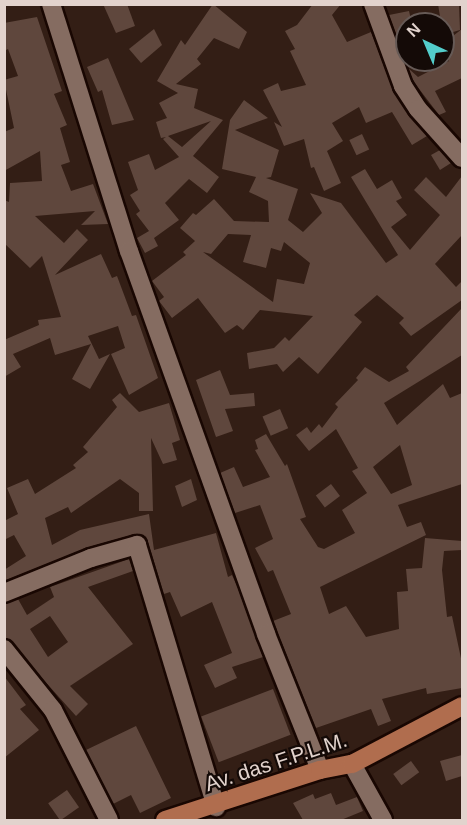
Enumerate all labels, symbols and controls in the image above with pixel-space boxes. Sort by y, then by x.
north arrow [395,12,455,72]
text: N [403,20,424,40]
street label: Av. das F.P.L.M. [202,727,350,797]

